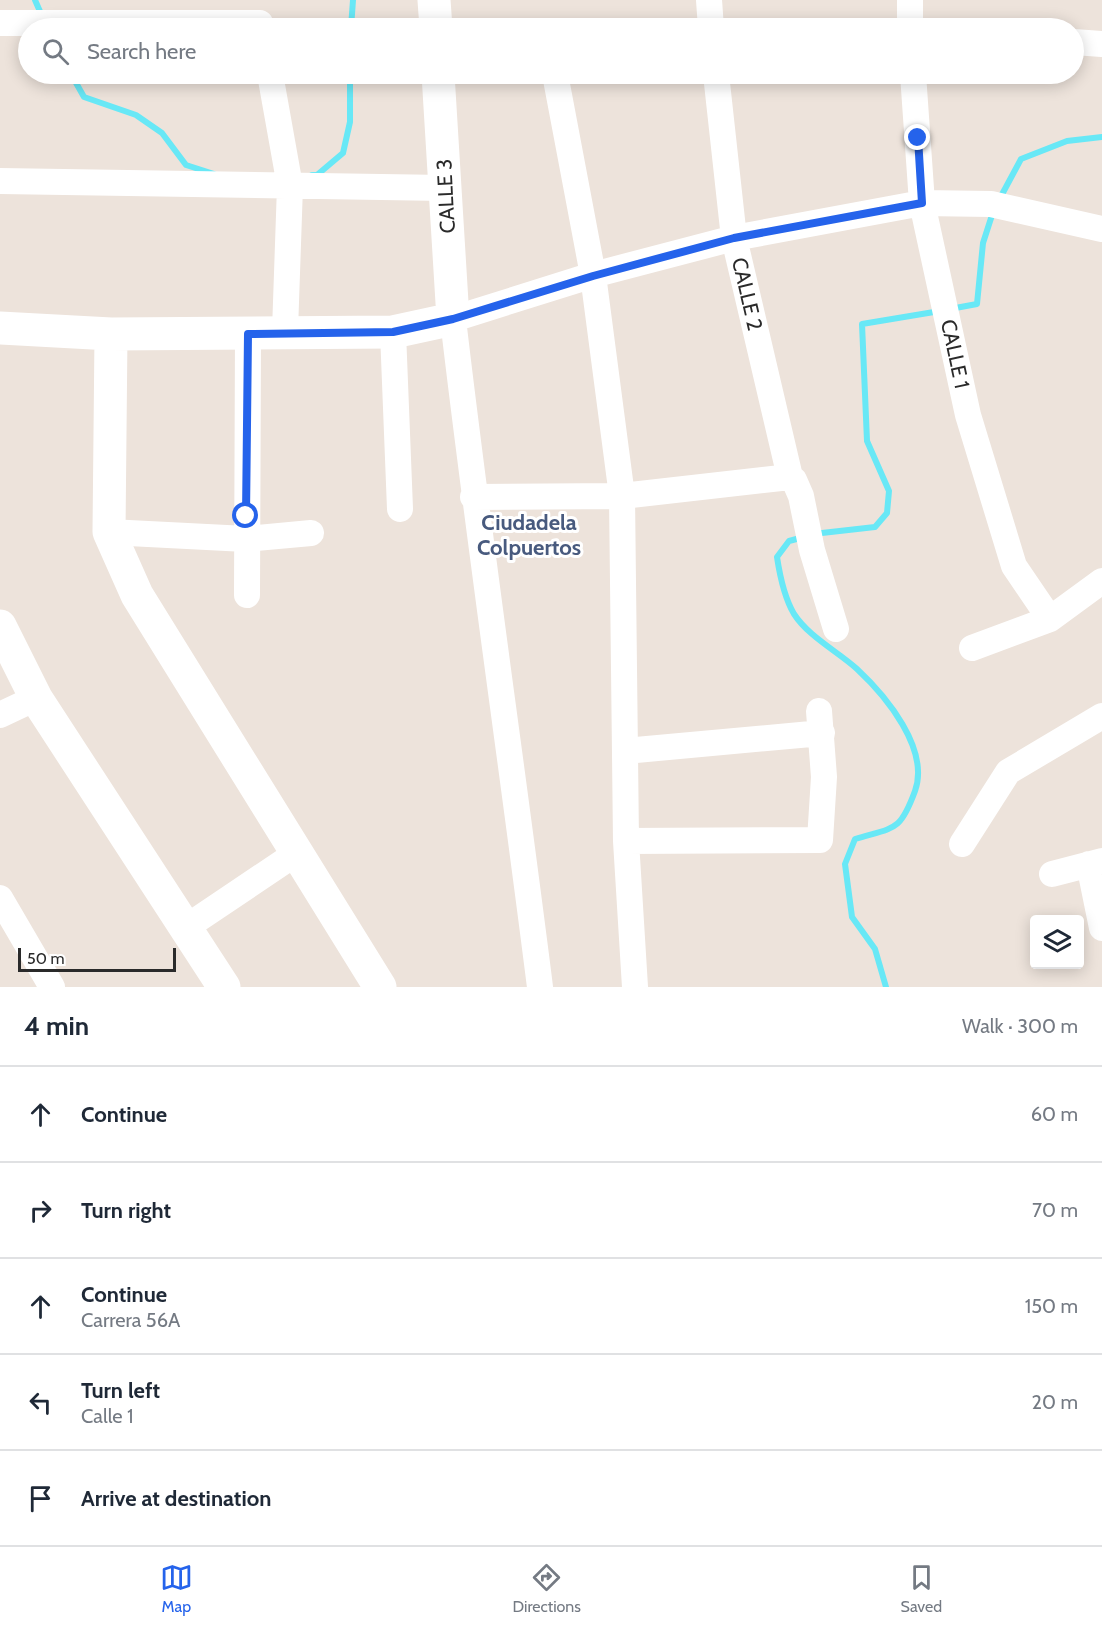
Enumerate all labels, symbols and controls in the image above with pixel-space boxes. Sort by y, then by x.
search box [18,18,1084,84]
icon: search [39,35,72,68]
text: Search here [87,38,196,65]
route end [904,124,930,150]
street label: CALLE 3 [431,158,460,234]
street label: CALLE 2 [727,255,768,333]
street label: CALLE 1 [936,317,975,391]
route start [232,502,258,528]
district label: Ciudadela Colpuertos [477,509,581,561]
map controls [1030,915,1084,969]
button: layers [1030,915,1084,969]
scale bar [18,945,176,972]
text: 50 m [27,949,64,968]
text: 4 min [24,1010,89,1042]
text: Walk · 300 m [962,1014,1078,1038]
icon: ahead [24,1098,57,1131]
text: Continue [81,1101,167,1128]
text: 60 m [1031,1102,1078,1126]
icon: right [24,1194,57,1227]
text: Turn right [81,1197,171,1224]
text: 70 m [1032,1198,1078,1222]
text: Continue [81,1281,167,1308]
icon: ahead [24,1290,57,1323]
text: 150 m [1025,1294,1078,1318]
text: Carrera 56A [81,1308,180,1332]
text: Turn left [81,1377,160,1404]
icon: left [24,1386,57,1419]
text: 20 m [1032,1390,1078,1414]
text: Calle 1 [81,1404,134,1428]
icon: arrive [24,1482,57,1515]
text: Arrive at destination [81,1485,271,1512]
tab: Map [160,1561,193,1616]
tab: Directions [513,1561,581,1616]
tab: Saved [901,1561,942,1616]

